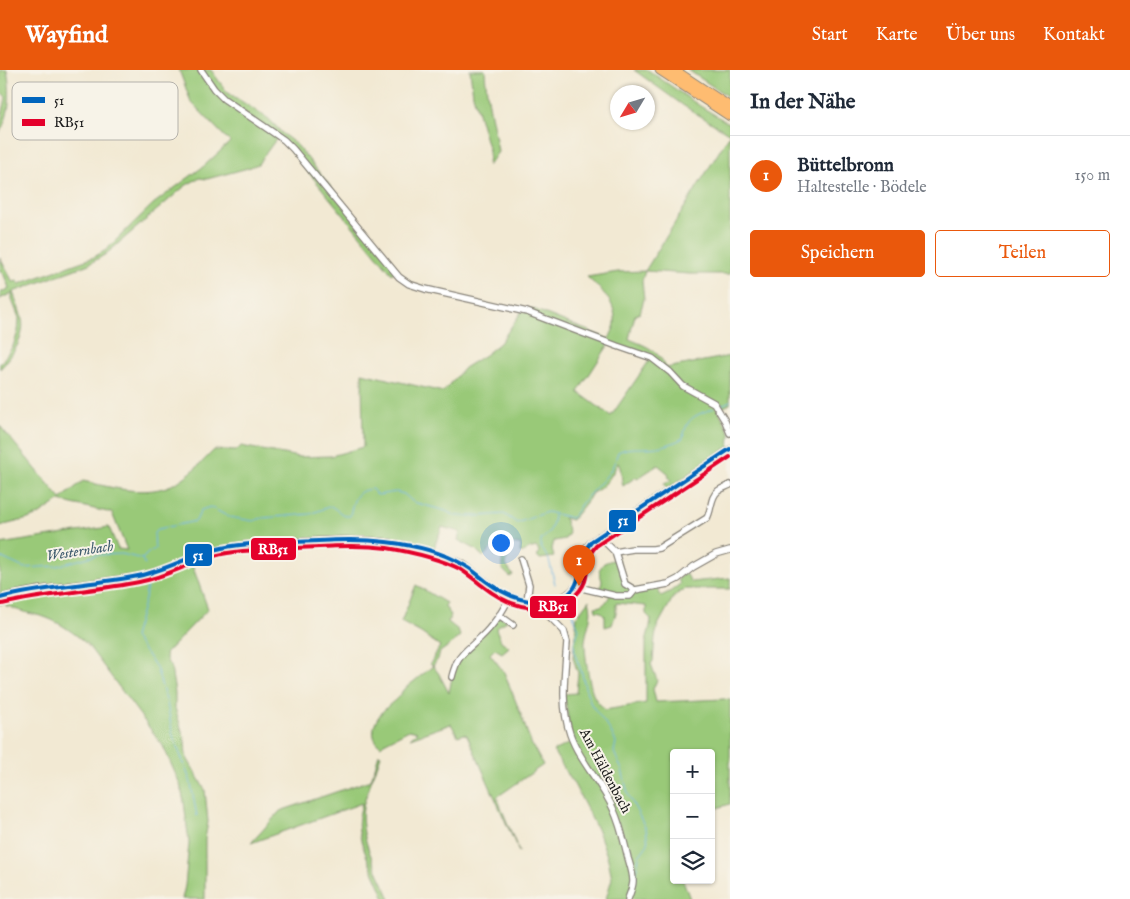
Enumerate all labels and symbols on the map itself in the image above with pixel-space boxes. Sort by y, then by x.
legend [12,82,178,140]
north arrow [610,85,655,130]
text: 51 [54,92,64,110]
text: RB51 [54,114,84,132]
line badge: 51 [608,509,637,533]
text: 51 [618,512,628,530]
your location [488,530,514,556]
water label: Westernbach [45,536,115,566]
line badge: RB51 [250,537,297,561]
text: RB51 [258,541,288,559]
line badge: 51 [184,543,213,567]
pin: 1 [563,545,595,586]
text: 51 [193,547,203,565]
line badge: RB51 [529,595,577,619]
text: RB51 [538,598,568,616]
street label: Am Häldenbach [575,725,635,817]

